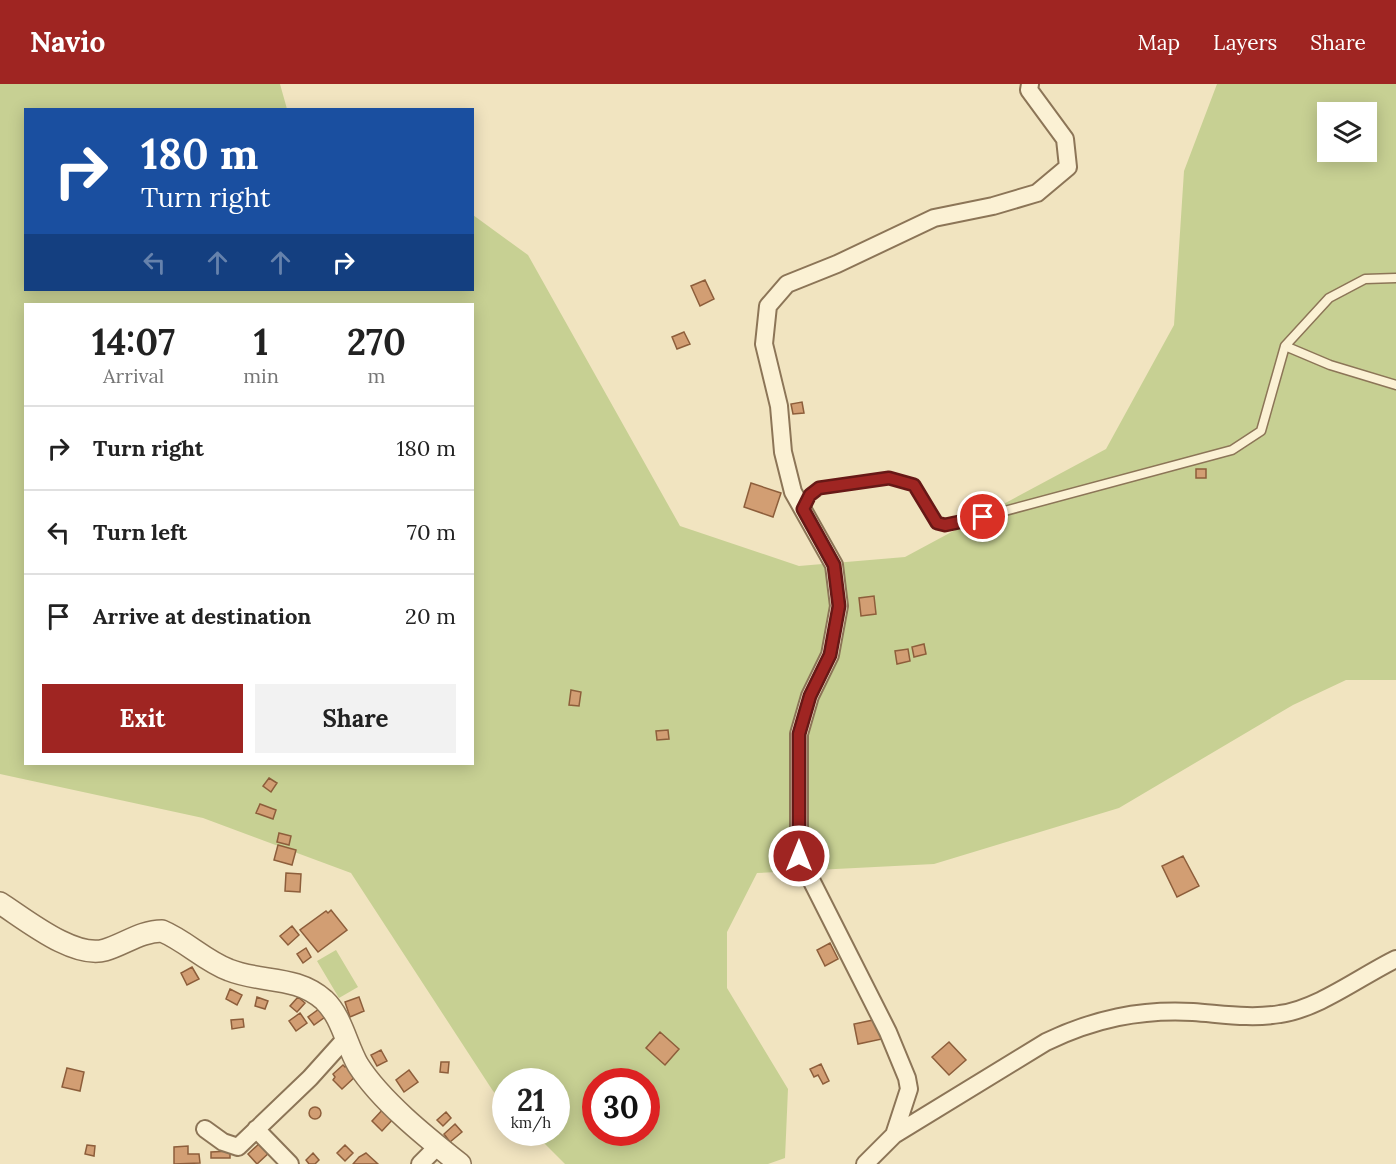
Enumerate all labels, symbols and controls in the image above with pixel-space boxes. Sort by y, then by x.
text: Navio [30,24,105,60]
text: Map [1137,29,1180,56]
text: Layers [1213,29,1277,56]
text: Share [1310,29,1366,56]
map controls [1317,102,1377,162]
button: layers [1317,102,1377,162]
text: 180 m [141,127,258,181]
icon: right [42,132,120,210]
text: Turn right [141,180,270,214]
icon: left [138,246,171,279]
icon: ahead [201,246,234,279]
icon: ahead [264,246,297,279]
icon: right [327,246,360,279]
text: 14:07 [92,319,175,365]
text: 1 [254,319,268,365]
text: 270 [347,319,406,365]
text: Arrival [103,363,164,388]
text: min [243,363,279,388]
text: m [367,363,385,388]
icon: right [42,432,75,465]
text: Turn right [93,434,204,462]
text: 180 m [397,434,456,462]
pin [957,491,1008,542]
icon: arrive [966,500,999,533]
icon: left [42,516,75,549]
text: Turn left [93,518,187,546]
text: 70 m [407,518,456,546]
icon: arrive [42,600,75,633]
text: Arrive at destination [93,602,311,630]
text: 20 m [405,602,456,630]
button: Exit [42,684,243,753]
button: Share [255,684,456,753]
position arrow [767,824,831,888]
speed limit sign: 30 [582,1068,660,1146]
text: 21 [517,1081,545,1119]
text: km/h [511,1113,551,1132]

